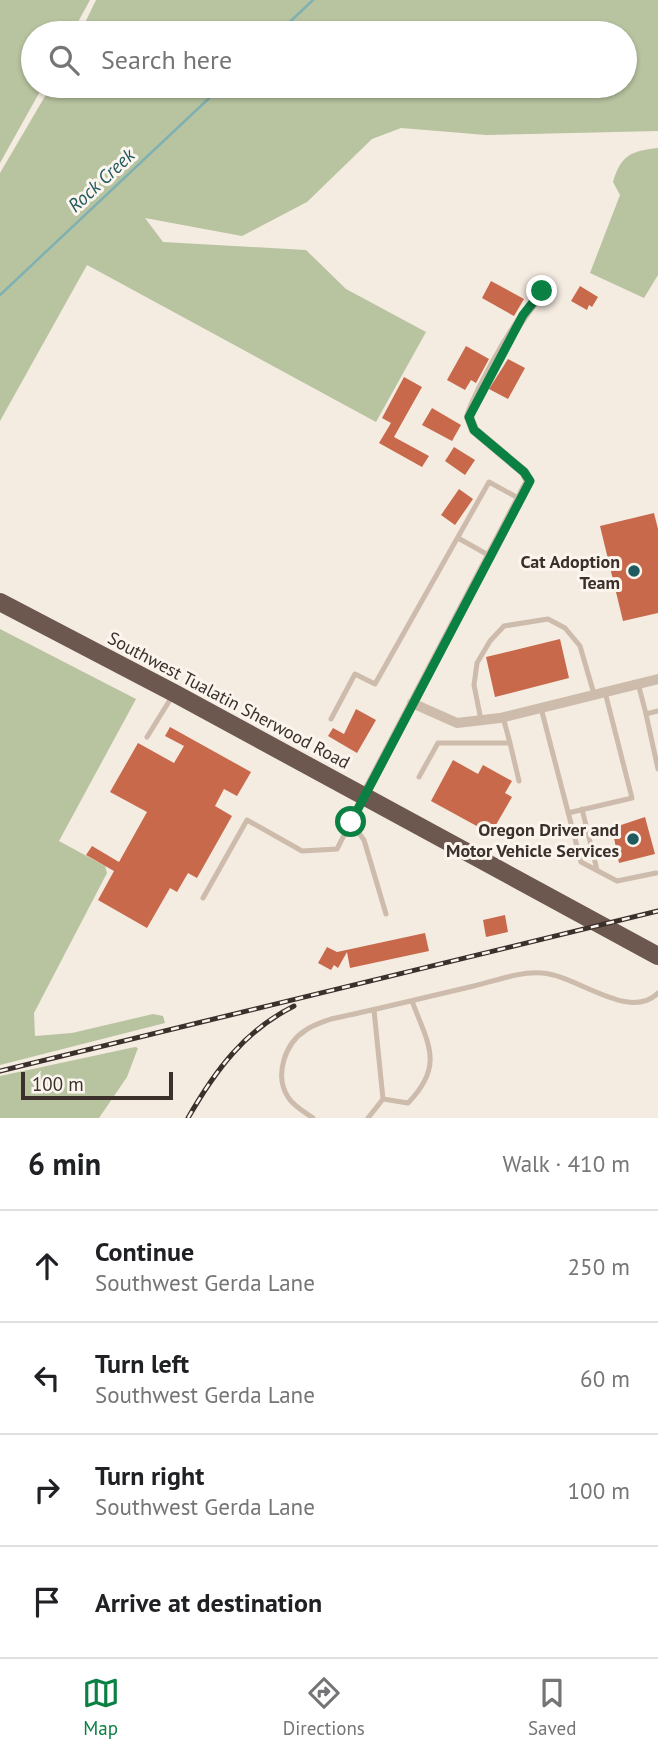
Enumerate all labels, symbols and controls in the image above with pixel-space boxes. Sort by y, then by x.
search box [21,21,637,98]
icon: search [45,41,83,79]
text: Search here [101,43,232,76]
water label: Rock Creek [63,142,140,217]
route end [526,275,557,306]
place label: Cat Adoption Team [521,550,620,594]
marker: Cat Adoption Team [626,563,642,579]
street label: Southwest Tualatin Sherwood Road [104,626,354,774]
route start [335,806,366,837]
place label: Oregon Driver and Motor Vehicle Services [446,818,619,862]
marker: Oregon Driver and Motor Vehicle Services [625,831,641,847]
scale bar [21,1069,173,1101]
text: 100 m [32,1072,84,1096]
text: 6 min [28,1144,101,1183]
text: Walk · 410 m [503,1149,630,1178]
text: Continue [95,1235,194,1268]
icon: ahead [28,1247,66,1285]
text: 250 m [568,1252,630,1281]
text: Southwest Gerda Lane [95,1268,315,1297]
text: Turn left [95,1347,189,1380]
icon: left [28,1359,66,1397]
text: 60 m [580,1364,630,1393]
text: Southwest Gerda Lane [95,1380,315,1409]
text: Turn right [95,1459,204,1492]
icon: right [28,1471,66,1509]
text: 100 m [568,1476,630,1505]
text: Southwest Gerda Lane [95,1492,315,1521]
icon: arrive [28,1583,66,1621]
text: Arrive at destination [95,1586,322,1619]
tab: Map [82,1674,120,1740]
tab: Directions [283,1674,365,1740]
tab: Saved [528,1674,576,1740]

